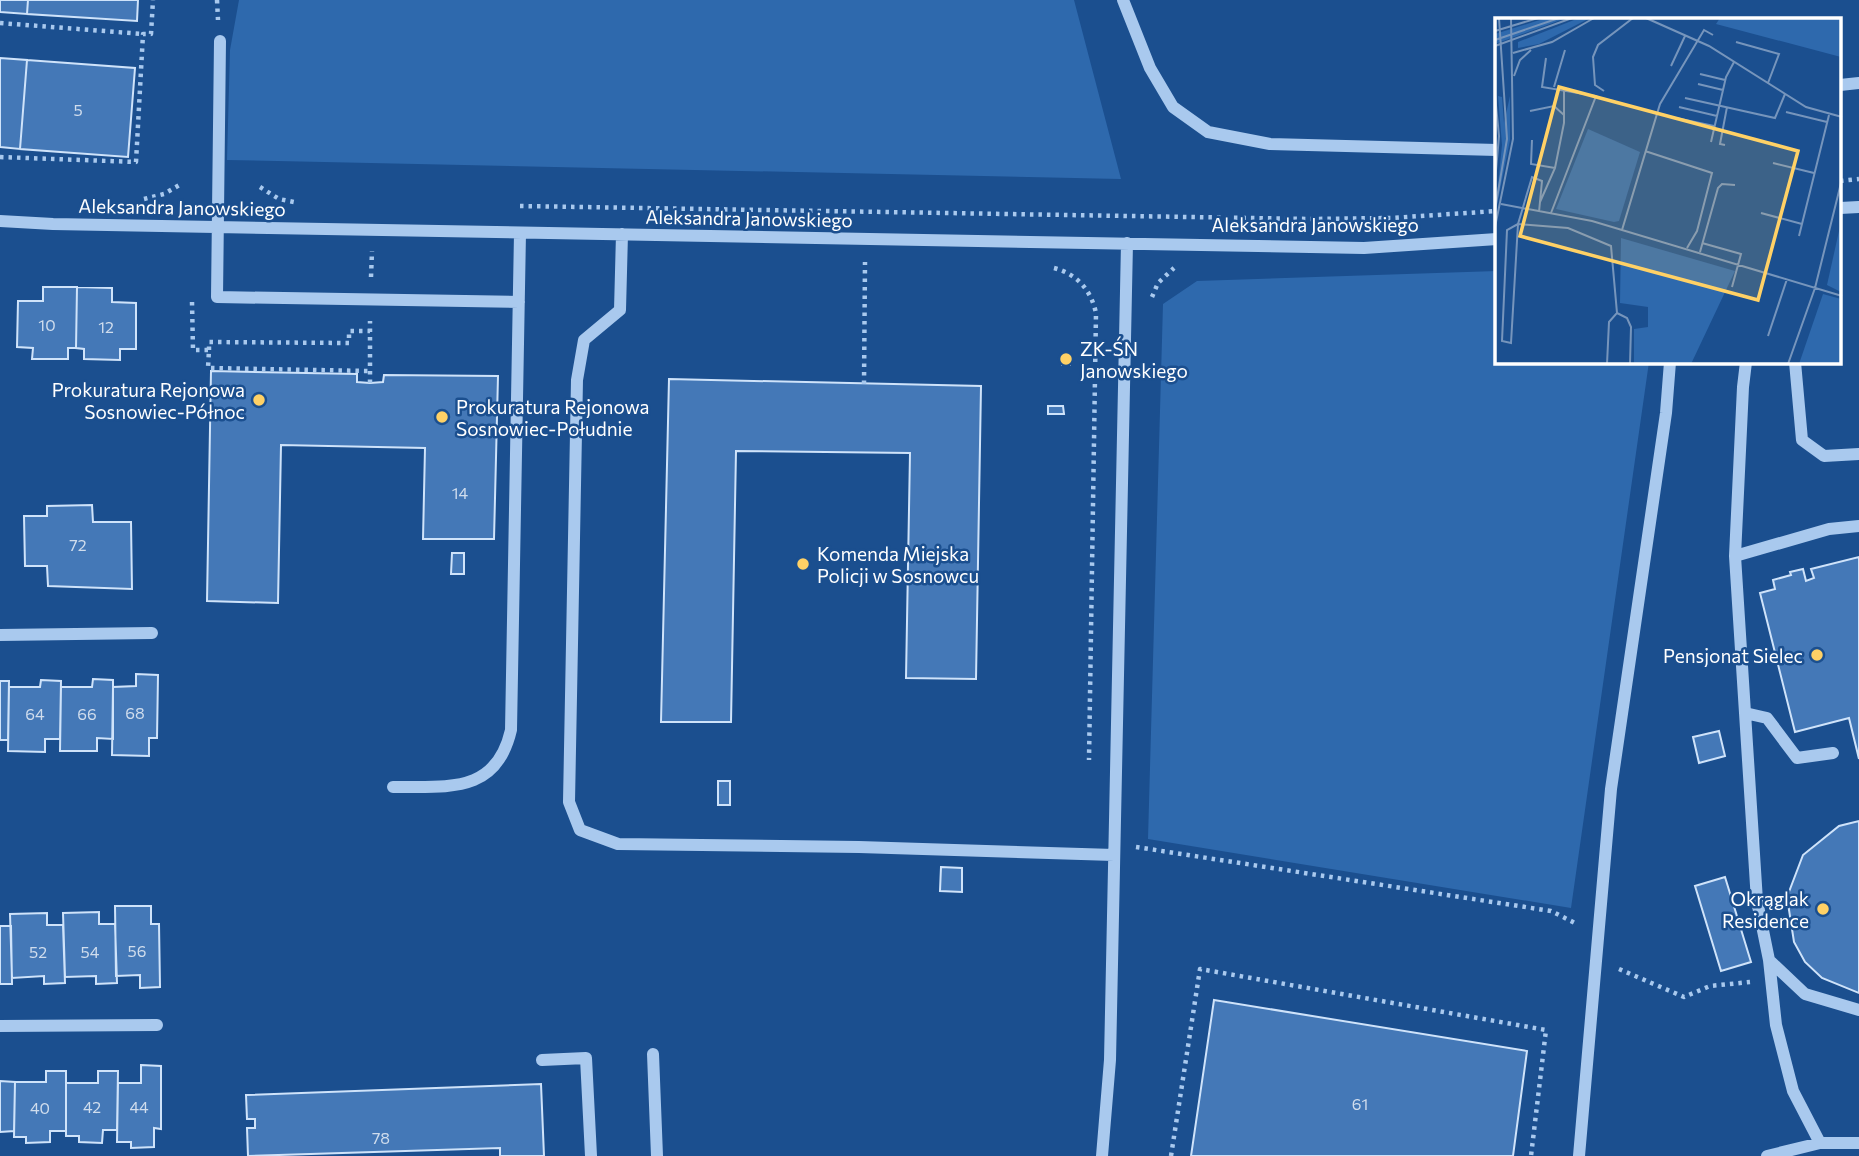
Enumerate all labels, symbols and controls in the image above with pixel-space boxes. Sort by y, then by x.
inset map [1495,18,1842,364]
house number: 5 [73,100,83,119]
street label: Aleksandra Janowskiego [78,194,286,220]
street label: Aleksandra Janowskiego [645,205,853,231]
street label: Aleksandra Janowskiego [1211,213,1419,236]
house number: 10 [38,315,56,334]
house number: 12 [98,317,114,336]
place label: ZK-ŚN Janowskiego [1080,336,1188,382]
marker: ZK-ŚN Janowskiego [1058,351,1074,367]
place label: Prokuratura Rejonowa Sosnowiec-Północ [52,378,245,423]
marker: Prokuratura Rejonowa Sosnowiec-Północ [251,392,267,408]
place label: Prokuratura Rejonowa Sosnowiec-Południe [456,395,649,440]
marker: Prokuratura Rejonowa Sosnowiec-Południe [434,409,450,425]
house number: 14 [452,483,469,502]
house number: 72 [69,535,87,554]
place label: Komenda Miejska Policji w Sosnowcu [817,542,979,587]
marker: Komenda Miejska Policji w Sosnowcu [795,556,811,572]
place label: Pensjonat Sielec [1663,644,1803,667]
marker: Pensjonat Sielec [1809,647,1825,663]
house number: 68 [125,703,145,722]
house number: 64 [25,704,45,723]
house number: 66 [77,704,97,723]
place label: Okrąglak Residence [1722,887,1809,932]
marker: Okrąglak Residence [1815,901,1831,917]
house number: 56 [128,941,146,960]
house number: 52 [29,942,47,961]
house number: 54 [81,942,100,961]
house number: 61 [1352,1094,1368,1113]
house number: 42 [83,1097,101,1116]
house number: 44 [129,1097,149,1116]
house number: 40 [30,1098,50,1117]
house number: 78 [372,1128,390,1147]

